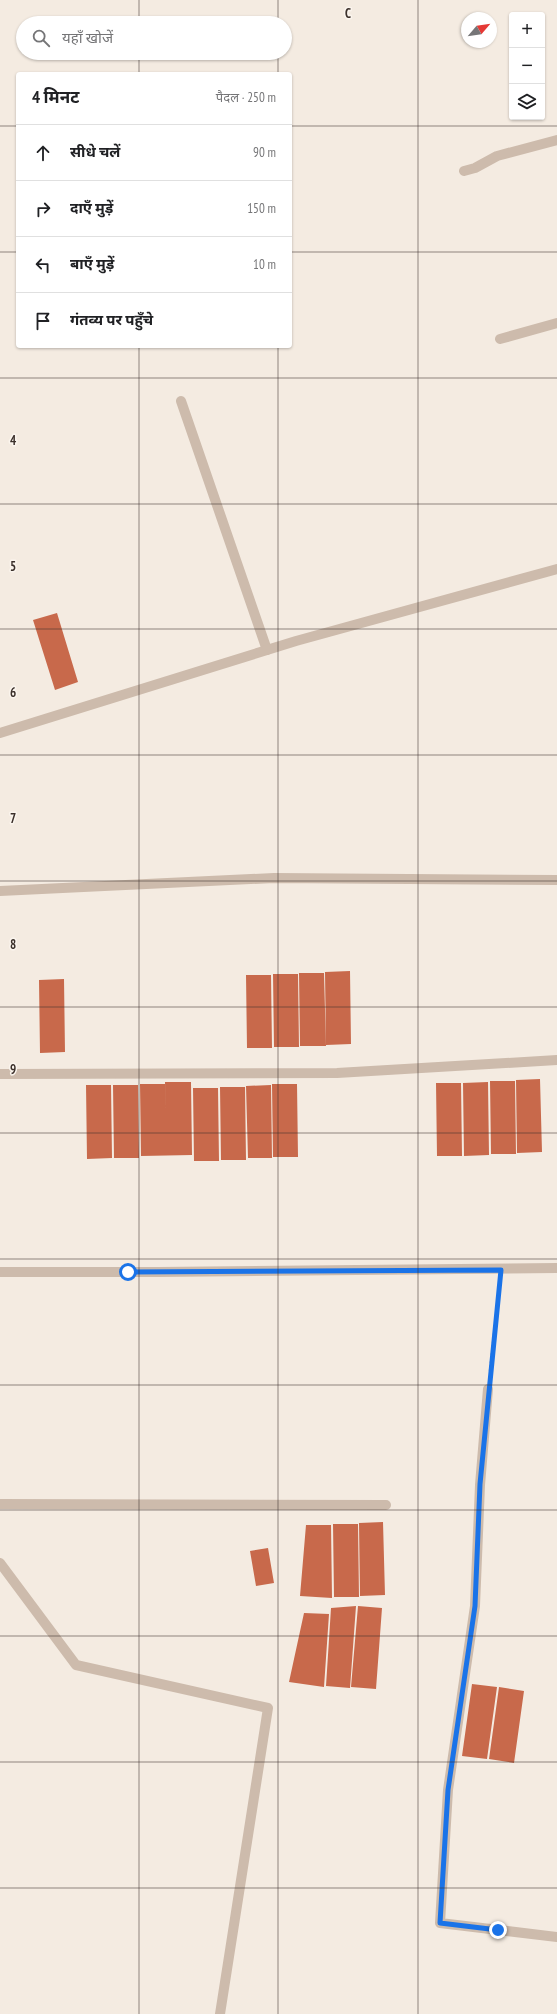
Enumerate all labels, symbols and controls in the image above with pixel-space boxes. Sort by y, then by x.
text: C [345,5,351,22]
north arrow [461,12,497,48]
map controls [509,12,545,120]
button: + [509,12,545,48]
search box [16,16,292,60]
icon: search [30,27,52,49]
text: यहाँ खोजें [62,28,113,47]
button: − [509,48,545,84]
button: layers [509,84,545,120]
text: 4 मिनट [32,86,79,108]
text: पैदल · 250 m [216,89,276,106]
icon: ahead [32,142,54,164]
text: सीधे चलें [70,142,120,161]
text: 90 m [253,144,276,161]
icon: right [32,198,54,220]
text: दाएँ मुड़ें [70,198,113,217]
text: 150 m [247,200,276,217]
icon: left [32,254,54,276]
text: बाएँ मुड़ें [70,254,114,273]
text: 10 m [253,256,276,273]
icon: arrive [32,310,54,332]
text: गंतव्य पर पहुँचे [70,310,153,329]
text: 4 [10,432,17,449]
text: 5 [10,558,16,575]
text: 6 [10,684,16,701]
text: 7 [10,810,16,827]
text: 8 [10,936,16,953]
text: 9 [10,1061,16,1078]
route start [119,1263,137,1281]
route end [489,1921,507,1939]

